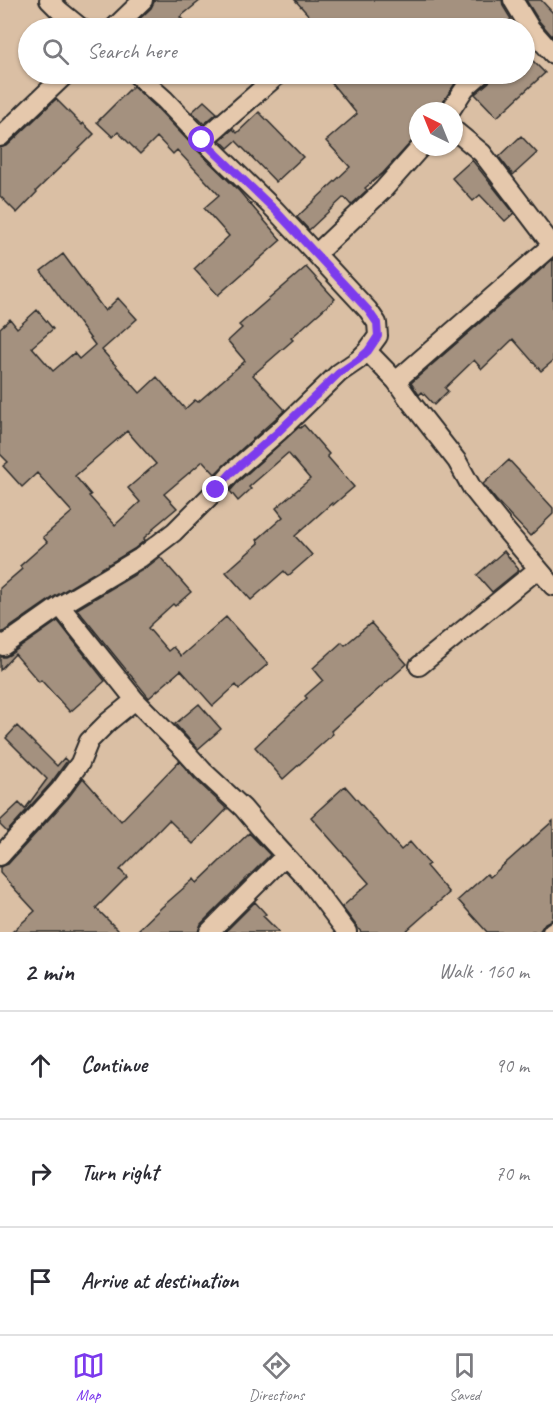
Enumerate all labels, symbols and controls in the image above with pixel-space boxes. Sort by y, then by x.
search box [18,18,535,84]
icon: search [39,35,72,68]
text: Search here [87,37,177,65]
north arrow [409,102,463,156]
route start [188,126,214,152]
route end [202,476,228,502]
text: 2 min [24,955,74,988]
text: Walk · 160 m [439,959,529,984]
icon: ahead [24,1049,57,1082]
text: Continue [81,1051,147,1079]
text: 90 m [495,1053,529,1078]
icon: right [24,1157,57,1190]
text: Turn right [81,1159,158,1187]
text: 70 m [495,1161,529,1186]
icon: arrive [24,1265,57,1298]
text: Arrive at destination [81,1267,238,1295]
tab: Map [72,1349,105,1405]
tab: Directions [249,1349,304,1405]
tab: Saved [448,1349,481,1405]

